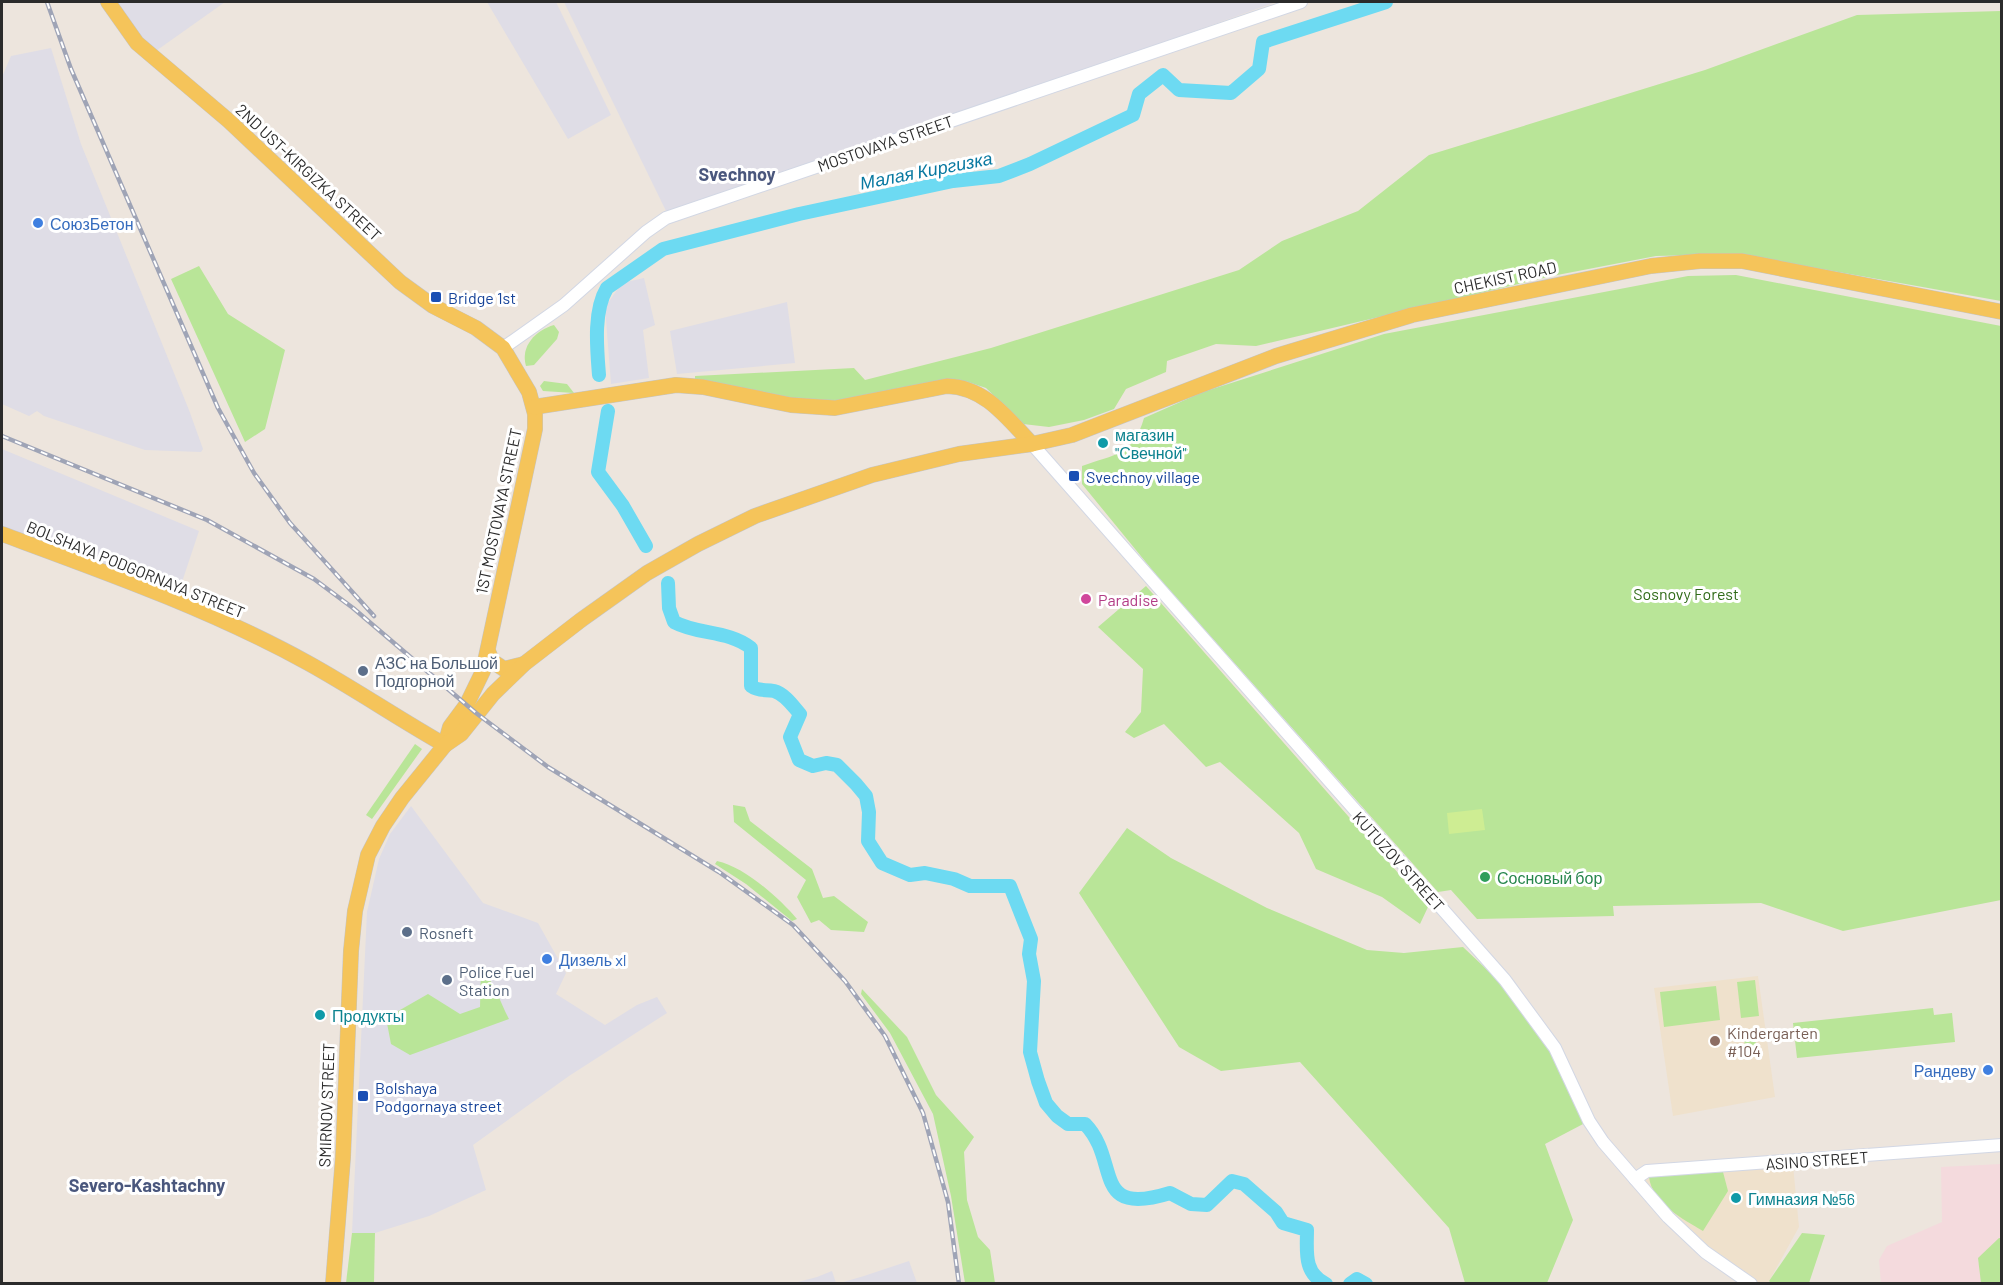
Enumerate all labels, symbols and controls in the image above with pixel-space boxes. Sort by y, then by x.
street label: 2ND UST-KIRGIZKA STREET [232,100,386,244]
street label: MOSTOVAYA STREET [815,111,955,175]
water label: Малая Киргизка [858,146,994,194]
district label: Svechnoy [698,163,776,185]
place label: СоюзБетон [50,214,134,233]
marker: СоюзБетон [31,216,45,230]
street label: CHEKIST ROAD [1452,257,1558,297]
place label: Bridge 1st [448,288,516,307]
marker: Bridge 1st [429,290,443,304]
place label: магазин "Свечной" [1115,425,1187,462]
street label: 1ST MOSTOVAYA STREET [471,426,525,596]
marker: магазин "Свечной" [1096,436,1110,450]
place label: Svechnoy village [1086,467,1200,486]
marker: Svechnoy village [1067,469,1081,483]
street label: BOLSHAYA PODGORNAYA STREET [24,516,248,622]
park label: Sosnovy Forest [1633,584,1739,603]
place label: Paradise [1098,590,1159,609]
marker: Paradise [1079,592,1093,606]
place label: АЗС на Большой Подгорной [375,653,498,690]
marker: АЗС на Большой Подгорной [356,664,370,678]
street label: KUTUZOV STREET [1349,807,1449,915]
place label: Сосновый бор [1497,868,1602,887]
marker: Сосновый бор [1478,870,1492,884]
place label: Rosneft [419,923,474,942]
marker: Rosneft [400,925,414,939]
place label: Дизель xl [559,950,626,969]
marker: Дизель xl [540,952,554,966]
place label: Police Fuel Station [459,962,534,999]
marker: Police Fuel Station [440,973,454,987]
place label: Продукты [332,1006,404,1025]
marker: Продукты [313,1008,327,1022]
place label: Kindergarten #104 [1727,1023,1818,1060]
marker: Kindergarten #104 [1708,1034,1722,1048]
street label: SMIRNOV STREET [314,1043,338,1167]
place label: Рандеву [1914,1061,1976,1080]
marker: Рандеву [1981,1063,1995,1077]
place label: Bolshaya Podgornaya street [375,1078,502,1115]
marker: Bolshaya Podgornaya street [356,1089,370,1103]
street label: ASINO STREET [1765,1147,1869,1173]
district label: Severo-Kashtachny [69,1174,225,1196]
place label: Гимназия №56 [1748,1189,1855,1208]
marker: Гимназия №56 [1729,1191,1743,1205]

